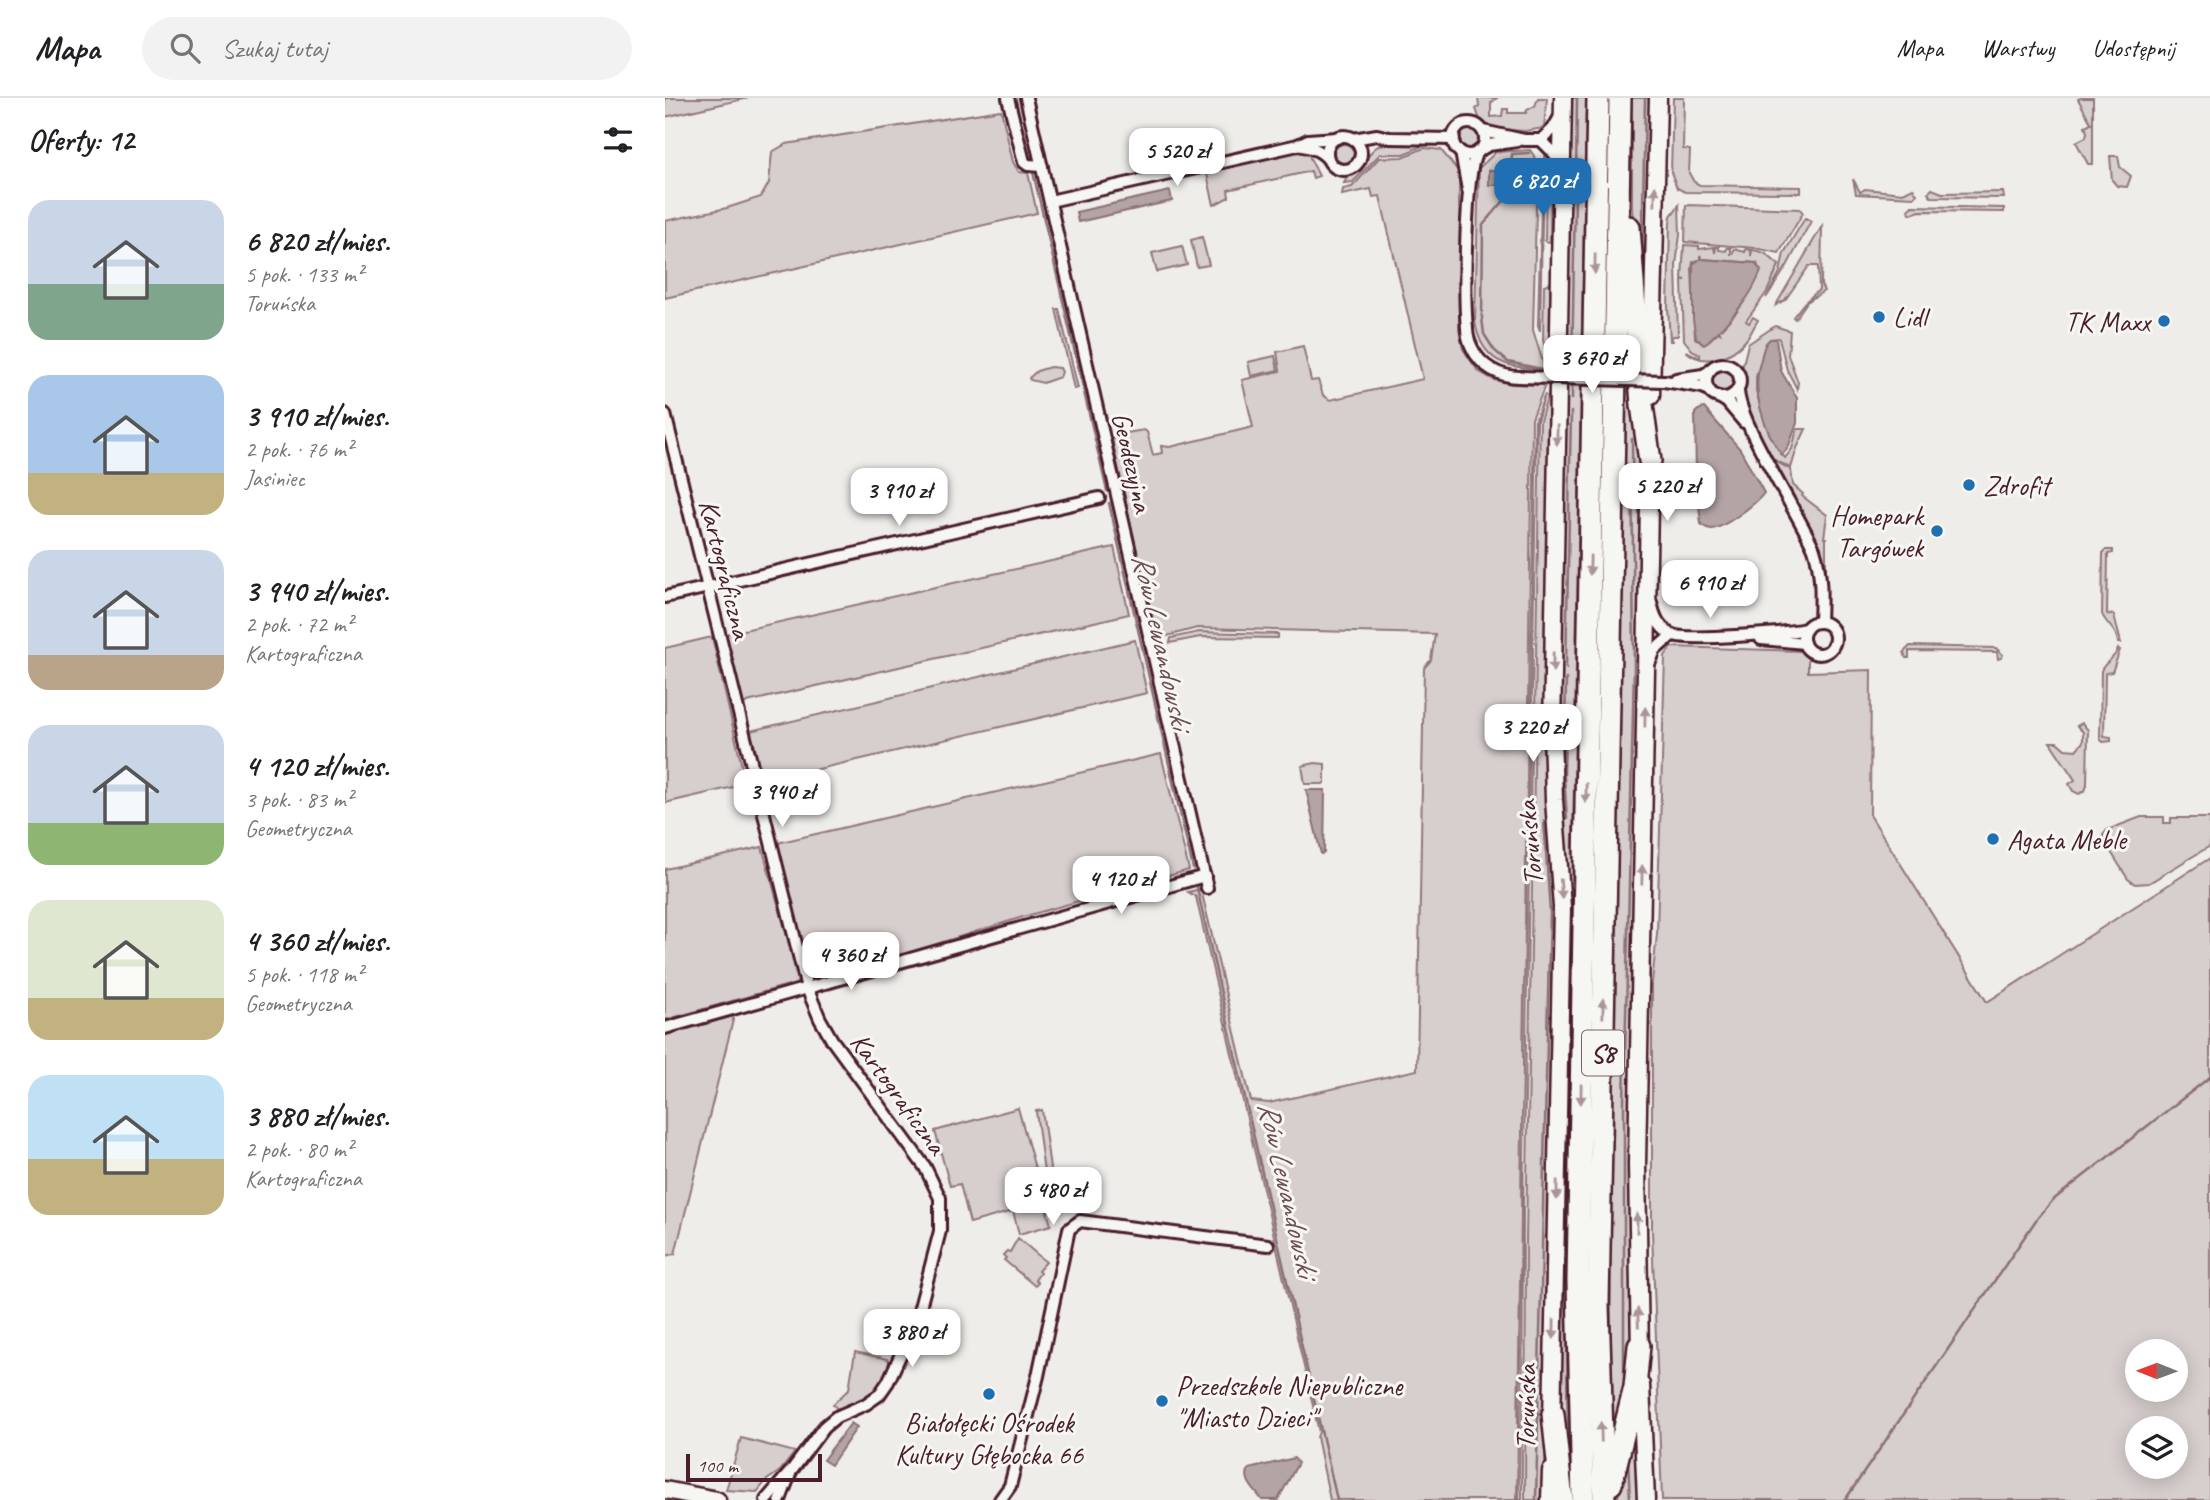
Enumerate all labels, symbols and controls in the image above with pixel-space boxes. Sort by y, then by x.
search box [142,17,632,80]
text: Mapa [35,27,100,69]
icon: search [166,29,204,67]
text: Szukaj tutaj [222,32,328,65]
text: Mapa [1897,33,1943,63]
text: Warstwy [1981,33,2054,63]
text: Udostępnij [2092,33,2175,63]
text: Oferty: 12 [28,121,134,159]
icon: filters [599,121,637,159]
pin: 5 520 zł [1105,129,1249,188]
text: 5 520 zł [1145,136,1209,165]
pin: 6 820 zł [1471,158,1615,218]
text: 6 820 zł [1510,166,1576,195]
one-way arrow [1649,185,1661,207]
text: 6 820 zł/mies. [245,222,390,260]
icon: home [84,228,168,312]
one-way arrow [1589,253,1601,275]
text: 5 pok. · 133 m² [245,260,363,289]
text: Toruńska [245,289,315,318]
place label: Lidl [1893,300,1931,335]
place label: TK Maxx [2065,304,2152,339]
marker: Lidl [1871,309,1887,325]
marker: TK Maxx [2156,313,2172,329]
pin: 3 670 zł [1520,336,1664,395]
text: 3 670 zł [1559,343,1625,372]
text: 3 910 zł/mies. [245,397,389,435]
icon: home [84,403,168,487]
street label: Geodezyjna [1104,409,1161,517]
one-way arrow [1552,424,1563,446]
text: 2 pok. · 76 m² [245,435,353,464]
text: Jasiniec [245,464,305,493]
pin: 5 220 zł [1595,464,1739,523]
pin: 3 910 zł [827,468,971,528]
place label: Zdrofit [1983,468,2054,503]
text: 5 220 zł [1635,471,1699,500]
text: 3 910 zł [867,476,931,505]
marker: Zdrofit [1961,477,1977,493]
street label: Kartograficzna [691,496,760,644]
place label: Homepark Targówek [1830,498,1926,565]
marker: Homepark Targówek [1929,523,1945,539]
water label: Rów Lewandowski [1123,550,1202,739]
one-way arrow [1584,554,1595,576]
pin: 6 910 zł [1638,560,1782,620]
text: 6 910 zł [1677,568,1743,597]
text: 3 940 zł/mies. [245,572,389,610]
icon: home [84,578,168,662]
text: 2 pok. · 72 m² [245,610,353,639]
text: Kartograficzna [245,639,362,668]
one-way arrow [1547,652,1559,674]
pin: 3 220 zł [1461,704,1605,764]
one-way arrow [1640,706,1651,728]
text: 3 220 zł [1501,712,1565,741]
text: 4 120 zł/mies. [245,747,389,785]
icon: home [84,753,168,837]
pin: 3 940 zł [710,770,854,829]
text: 3 940 zł [750,777,814,806]
one-way arrow [1581,782,1592,804]
text: 3 pok. · 83 m² [245,785,353,814]
street label: Toruńska [1508,797,1551,887]
text: Geometryczna [245,814,352,843]
place label: Agata Meble [2007,822,2128,857]
marker: Agata Meble [1985,831,2001,847]
pin: 4 120 zł [1049,856,1193,916]
one-way arrow [1636,863,1648,885]
text: 4 120 zł [1089,864,1153,893]
one-way arrow [1556,879,1567,901]
text: 4 360 zł/mies. [245,922,390,960]
icon: home [84,928,168,1012]
pin: 4 360 zł [779,932,923,992]
text: 4 360 zł [818,940,884,969]
text: 5 pok. · 118 m² [245,960,363,989]
text: Geometryczna [245,989,352,1018]
one-way arrow [1598,997,1609,1019]
street label: Kartograficzna [843,1026,956,1162]
road number: S8 [1582,1030,1624,1076]
one-way arrow [1575,1083,1587,1105]
text: 3 880 zł/mies. [245,1097,389,1135]
water label: Rów Lewandowski [1249,1098,1328,1287]
icon: home [84,1103,168,1187]
text: 2 pok. · 80 m² [245,1135,353,1164]
text: Kartograficzna [245,1164,362,1193]
pin: 5 480 zł [981,1168,1125,1227]
text: 5 480 zł [1021,1175,1085,1204]
one-way arrow [1551,1180,1563,1202]
one-way arrow [1631,1211,1643,1233]
one-way arrow [1633,1307,1644,1329]
pin: 3 880 zł [840,1310,984,1369]
text: 3 880 zł [880,1317,944,1346]
one-way arrow [1548,1318,1560,1340]
north arrow [2125,1339,2187,1402]
map controls [2125,1339,2188,1479]
street label: Toruńska [1507,1362,1544,1450]
place label: Przedszkole Niepubliczne "Miasto Dzieci" [1176,1368,1404,1435]
marker: Białołęcki Ośrodek Kultury Głębocka 66 [981,1386,997,1402]
marker: Przedszkole Niepubliczne "Miasto Dzieci" [1154,1393,1170,1409]
place label: Białołęcki Ośrodek Kultury Głębocka 66 [895,1405,1084,1472]
button: layers [2125,1416,2188,1479]
one-way arrow [1596,1421,1607,1443]
scale bar [686,1451,823,1483]
text: 100 m [697,1454,738,1478]

